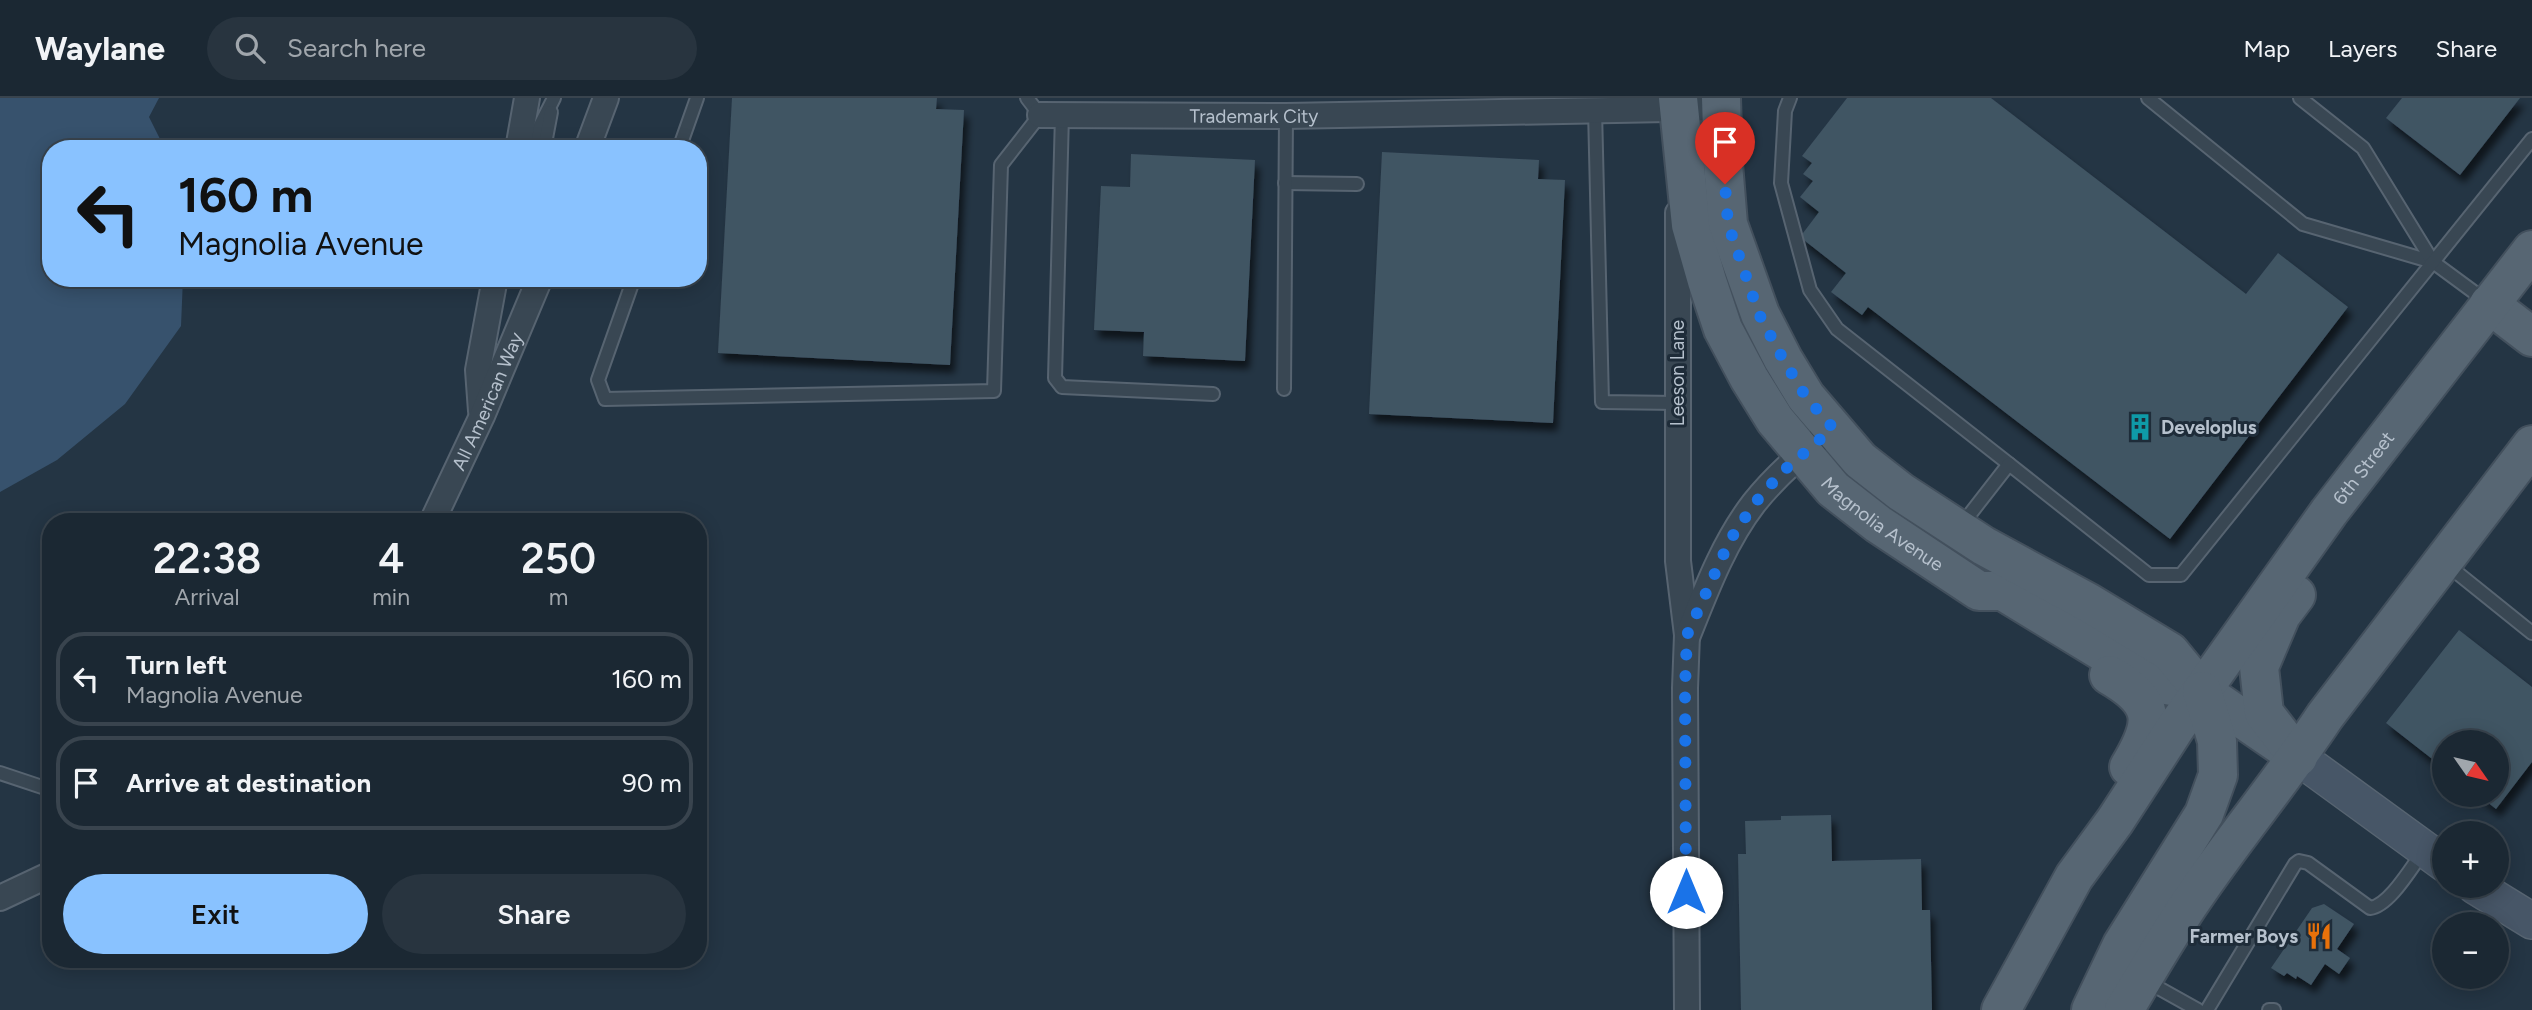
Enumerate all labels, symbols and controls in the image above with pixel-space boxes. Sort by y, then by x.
search box [207,17,697,80]
text: Waylane [35,29,165,68]
icon: search [231,29,269,67]
text: Search here [287,32,426,64]
text: Map [2243,34,2290,63]
text: Layers [2328,34,2397,63]
text: Share [2435,34,2497,63]
street label: Trademark City [1190,104,1319,128]
pin [1695,112,1755,184]
icon: arrive [1706,123,1744,161]
text: 160 m [178,165,313,224]
icon: left [63,168,154,259]
text: Magnolia Avenue [178,225,424,263]
street label: Leeson Lane [1666,320,1689,426]
street label: All American Way [447,329,528,474]
building icon: Developlus [2125,412,2155,442]
place label: Developlus [2161,416,2257,439]
street label: 6th Street [2328,427,2399,509]
street label: Magnolia Avenue [1816,472,1948,576]
text: 22:38 [153,533,262,584]
text: 4 [378,533,404,584]
text: 250 [521,533,596,584]
text: Arrival [175,583,240,611]
text: min [372,583,410,611]
text: m [549,583,568,611]
text: Turn left [126,649,227,681]
icon: left [67,660,105,698]
text: 160 m [611,663,682,695]
text: Magnolia Avenue [126,681,302,709]
north arrow [2432,730,2510,807]
map controls [2432,730,2509,989]
icon: arrive [67,764,105,802]
text: Arrive at destination [126,767,371,799]
text: 90 m [622,767,682,799]
button: + [2432,821,2509,898]
position arrow [1649,855,1723,929]
button: Exit [63,874,368,954]
button: Share [382,874,686,954]
button: − [2432,912,2509,989]
restaurant icon: Farmer Boys [2304,921,2334,951]
place label: Farmer Boys [2189,925,2298,948]

